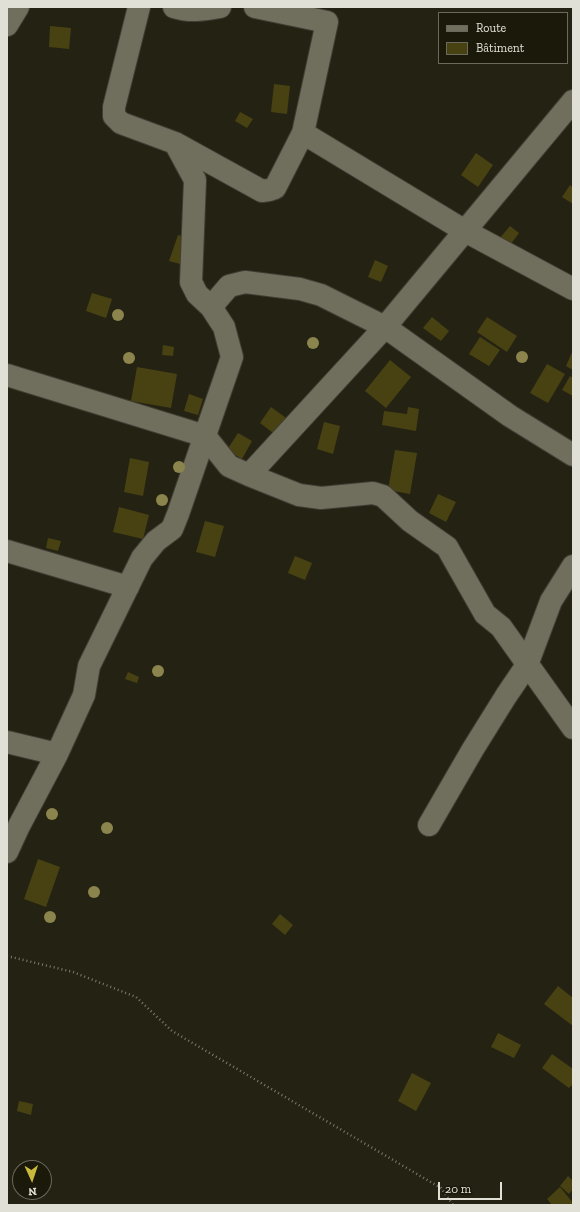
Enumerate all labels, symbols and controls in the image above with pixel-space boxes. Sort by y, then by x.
legend [438,12,568,64]
text: Route [476,21,506,35]
text: Bâtiment [476,41,524,55]
north arrow [12,1160,52,1200]
scale bar [440,1174,504,1200]
text: 20 m [445,1182,471,1196]
text: N [28,1185,37,1198]

